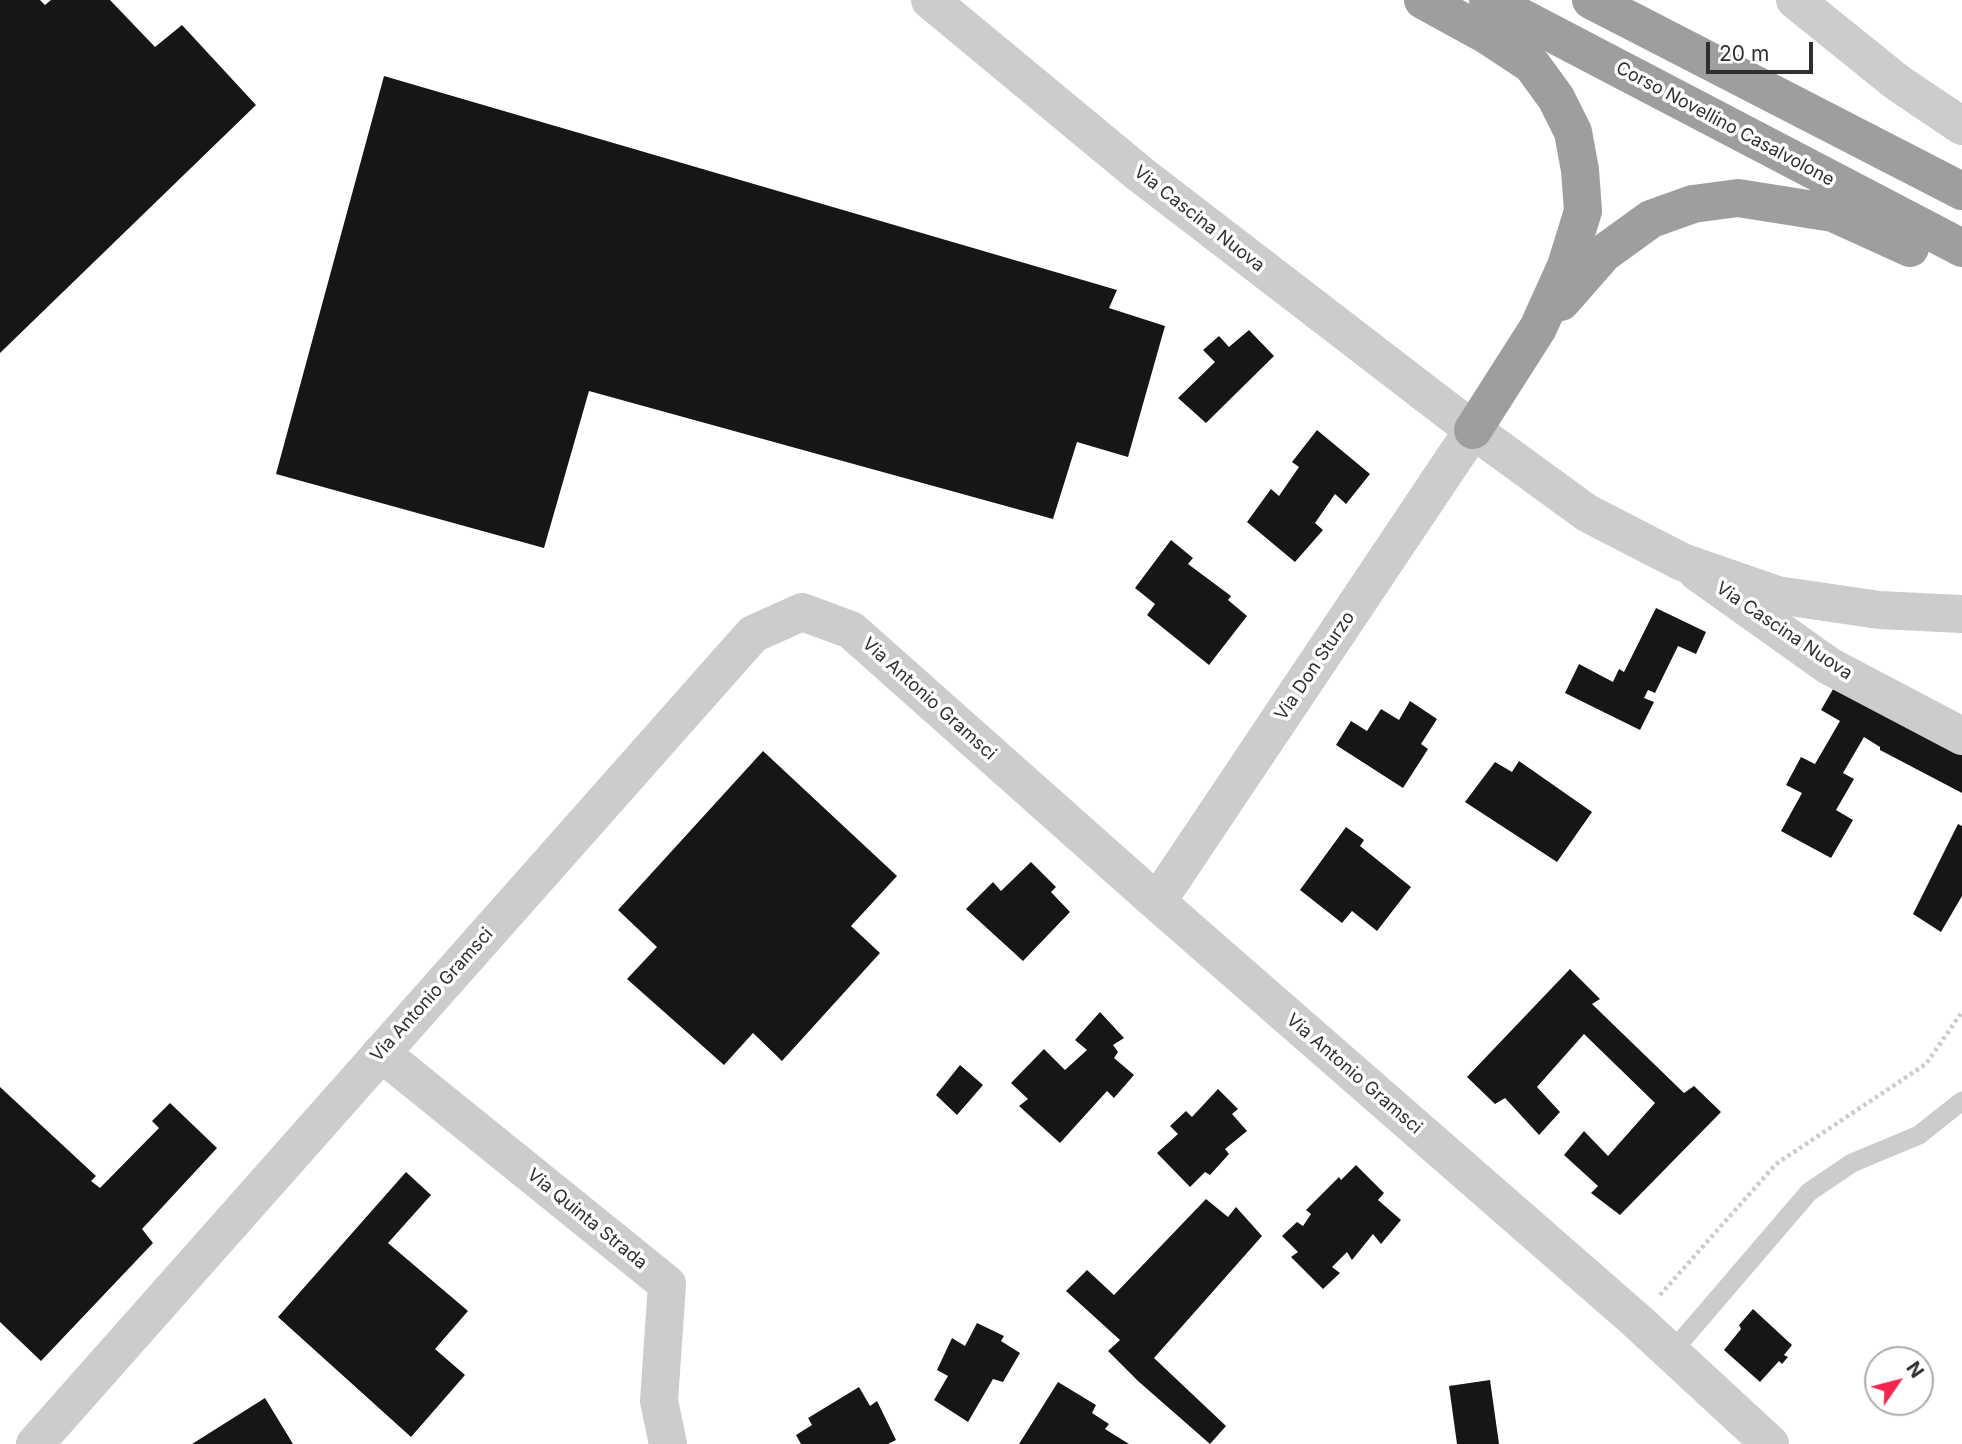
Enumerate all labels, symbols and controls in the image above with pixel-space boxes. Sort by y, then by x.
scale bar [1710,28,1817,72]
text: 20 m [1719,41,1769,66]
street label: Corso Novellino Casalvolone [1612,57,1838,191]
street label: Via Cascina Nuova [1129,161,1269,277]
street label: Via Cascina Nuova [1712,577,1856,685]
street label: Via Don Sturzo [1271,607,1359,725]
street label: Via Antonio Gramsci [858,633,1000,765]
street label: Via Antonio Gramsci [366,924,498,1066]
street label: Via Antonio Gramsci [1282,1009,1426,1139]
street label: Via Quinta Strada [523,1164,651,1274]
north arrow [1864,1346,1934,1416]
text: N [1901,1357,1929,1382]

